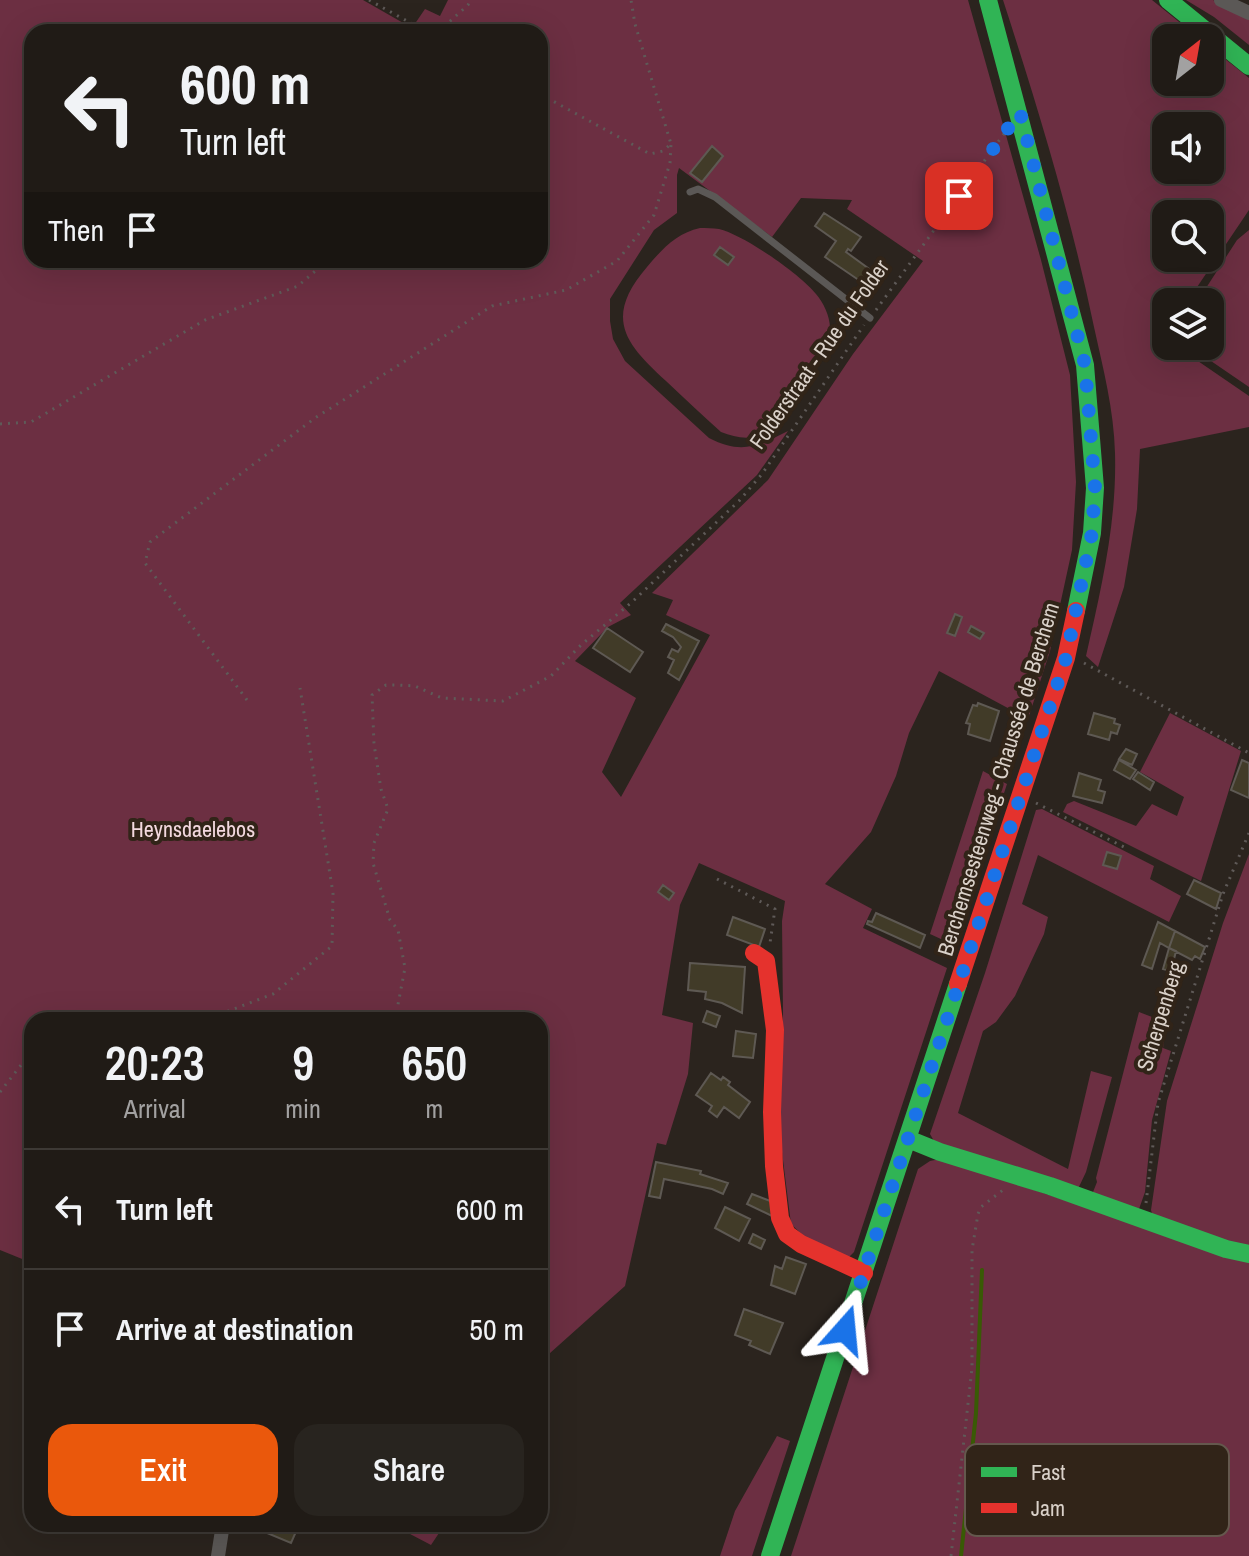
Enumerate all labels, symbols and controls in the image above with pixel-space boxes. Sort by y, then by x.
north arrow [1152,24,1224,96]
map controls [1152,24,1224,360]
text: 600 m [180,46,310,121]
icon: left [48,56,152,160]
button: sound [1152,112,1224,184]
text: Turn left [180,118,286,166]
pin [925,162,993,230]
icon: arrive [937,174,981,218]
button: search [1152,200,1224,272]
icon: arrive [120,208,164,252]
text: Then [48,210,104,250]
street label: Folderstraat - Rue du Folder [742,253,896,455]
button: layers [1152,288,1224,360]
street label: Berchemsesteenweg - Chaussée de Berchem [930,599,1066,959]
park label: Heynsdaelebos [131,814,255,844]
street label: Scherpenberg [1129,957,1191,1075]
text: 20:23 [105,1030,205,1095]
text: 9 [292,1030,314,1095]
text: 650 [402,1030,467,1095]
text: Arrival [124,1091,185,1126]
text: min [285,1091,321,1126]
text: m [426,1091,443,1126]
icon: left [48,1187,92,1231]
text: Turn left [116,1189,213,1229]
text: 600 m [456,1189,524,1229]
position arrow [803,1288,887,1372]
icon: arrive [48,1307,92,1351]
text: Arrive at destination [116,1309,354,1349]
text: 50 m [469,1309,524,1349]
button: Exit [48,1424,278,1516]
button: Share [294,1424,524,1516]
legend [965,1444,1229,1536]
text: Fast [1031,1457,1065,1487]
text: Jam [1031,1493,1065,1523]

